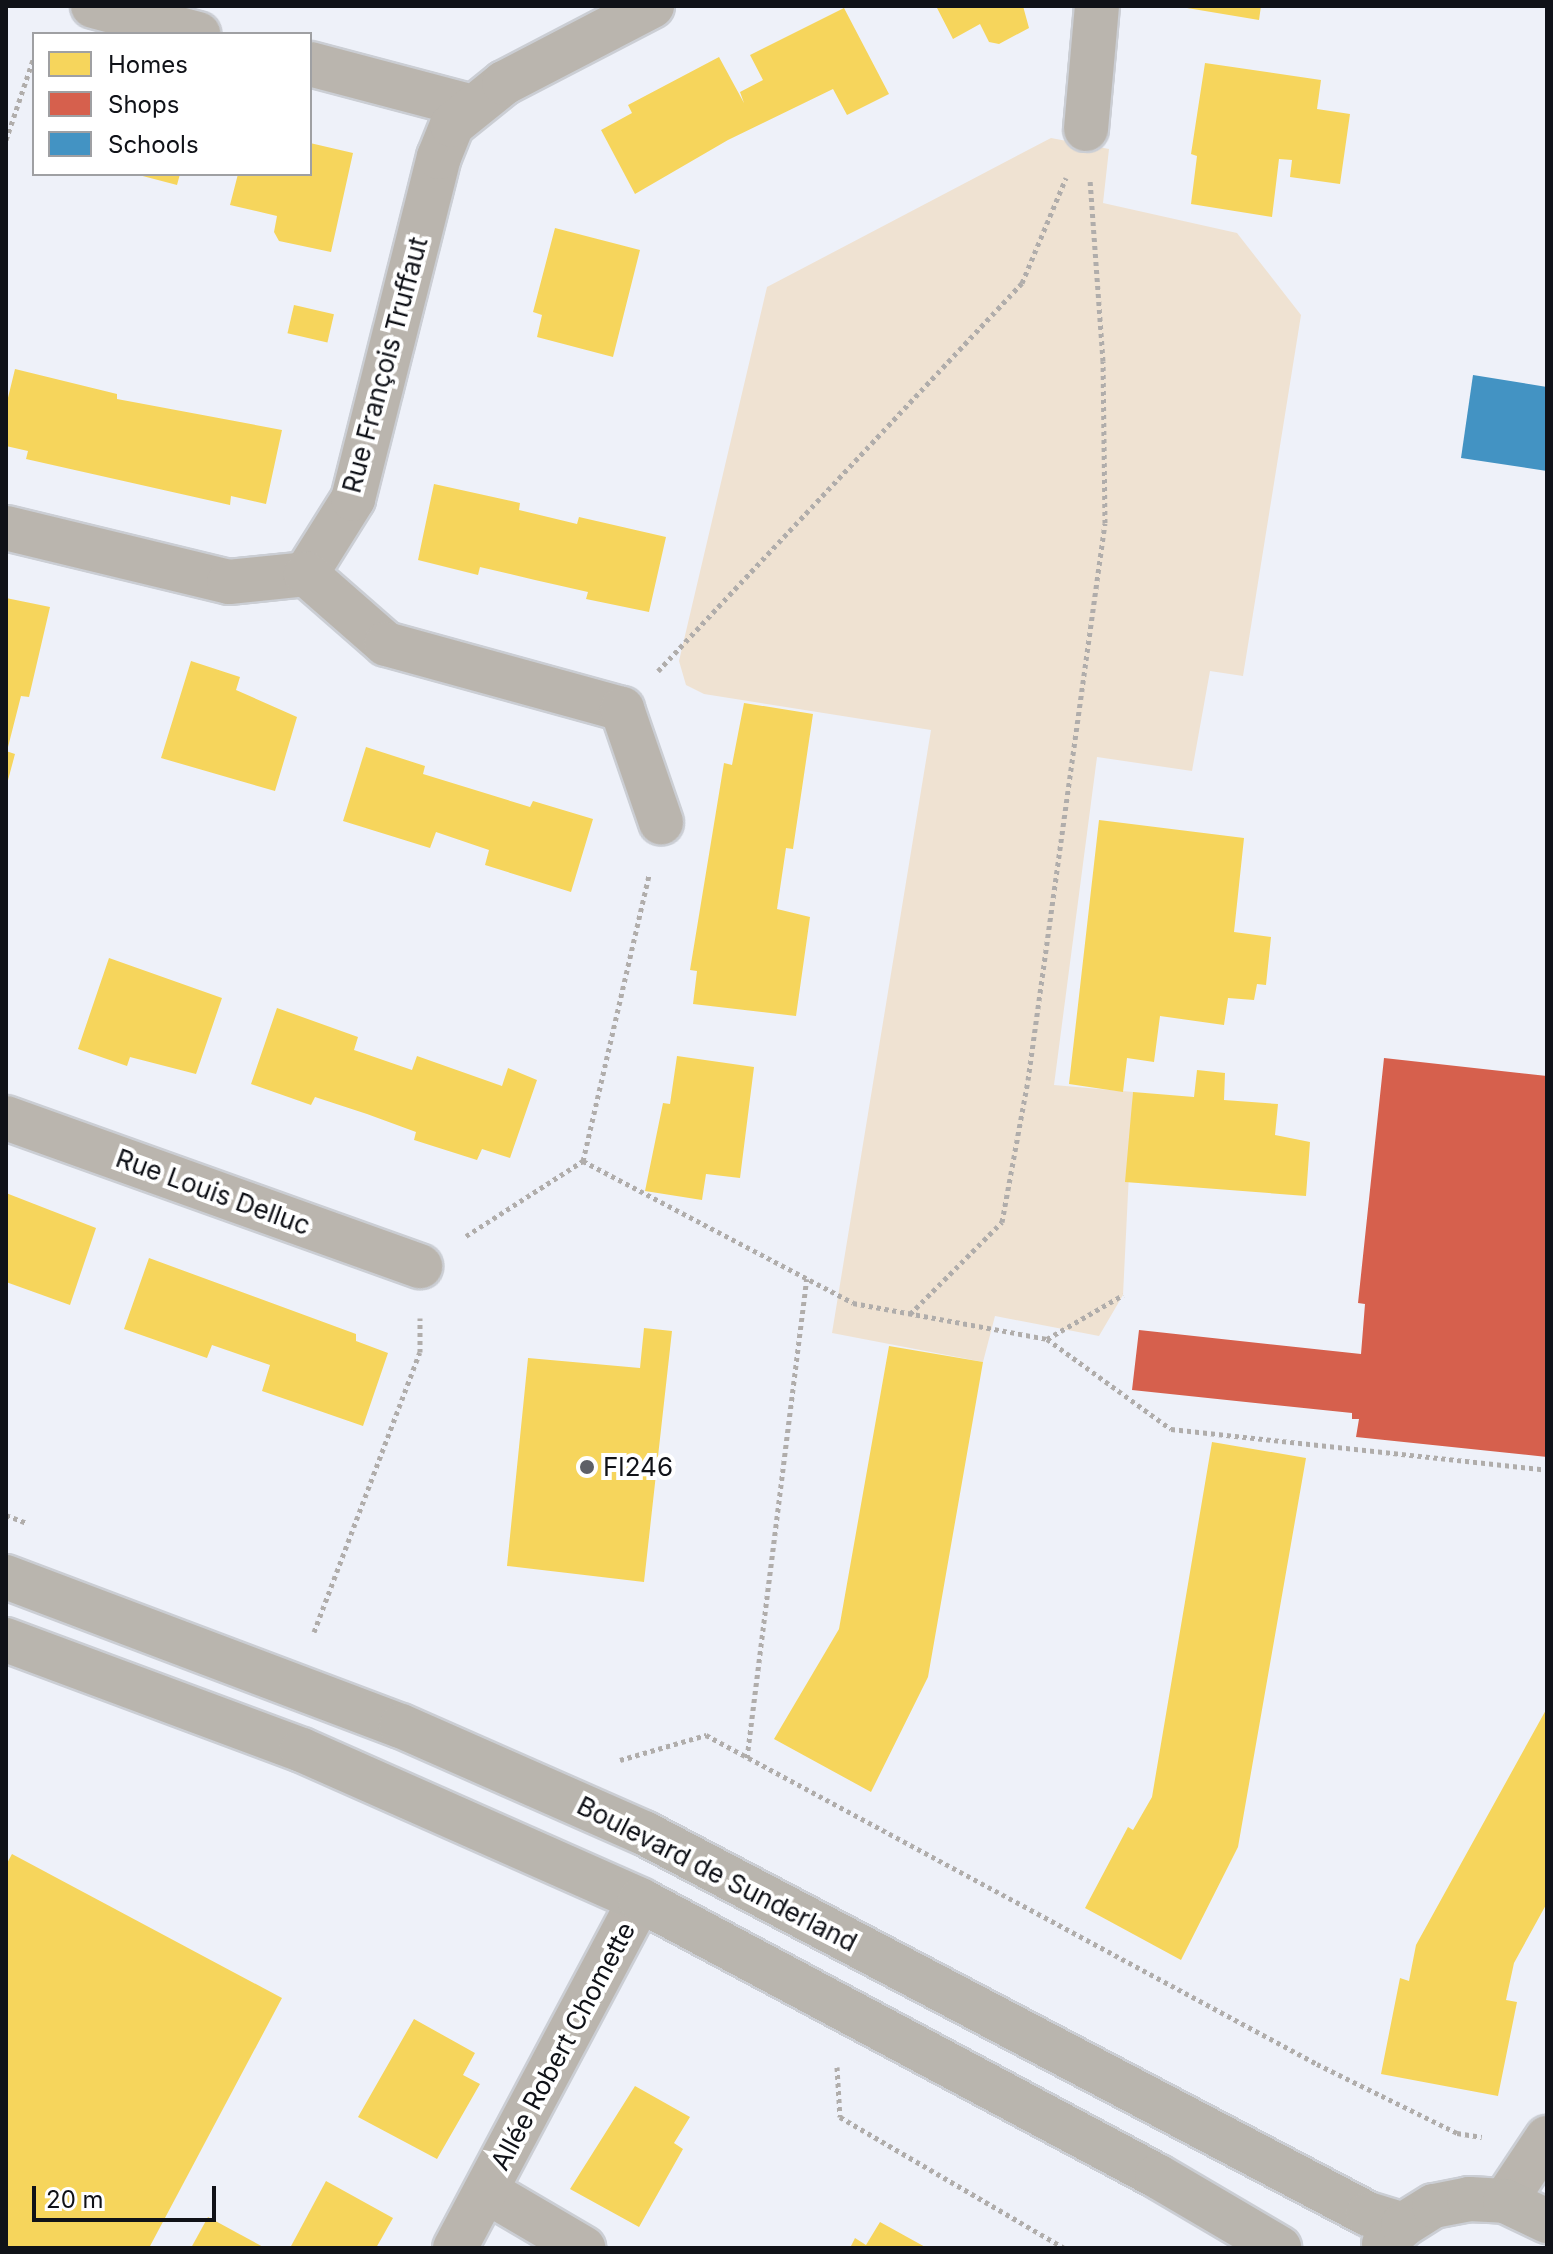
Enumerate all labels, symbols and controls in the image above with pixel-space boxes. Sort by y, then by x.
legend [32,32,312,176]
text: Homes [108,50,188,79]
text: Shops [108,90,179,119]
text: Schools [108,130,199,159]
street label: Rue François Truffaut [336,234,434,496]
street label: Rue Louis Delluc [112,1142,314,1242]
place label: Fl246 [603,1451,673,1483]
marker: Fl246 [578,1458,596,1476]
street label: Boulevard de Sunderland [572,1790,862,1958]
street label: Allée Robert Chomette [484,1917,642,2175]
scale bar [36,2170,220,2220]
text: 20 m [46,2185,104,2214]

